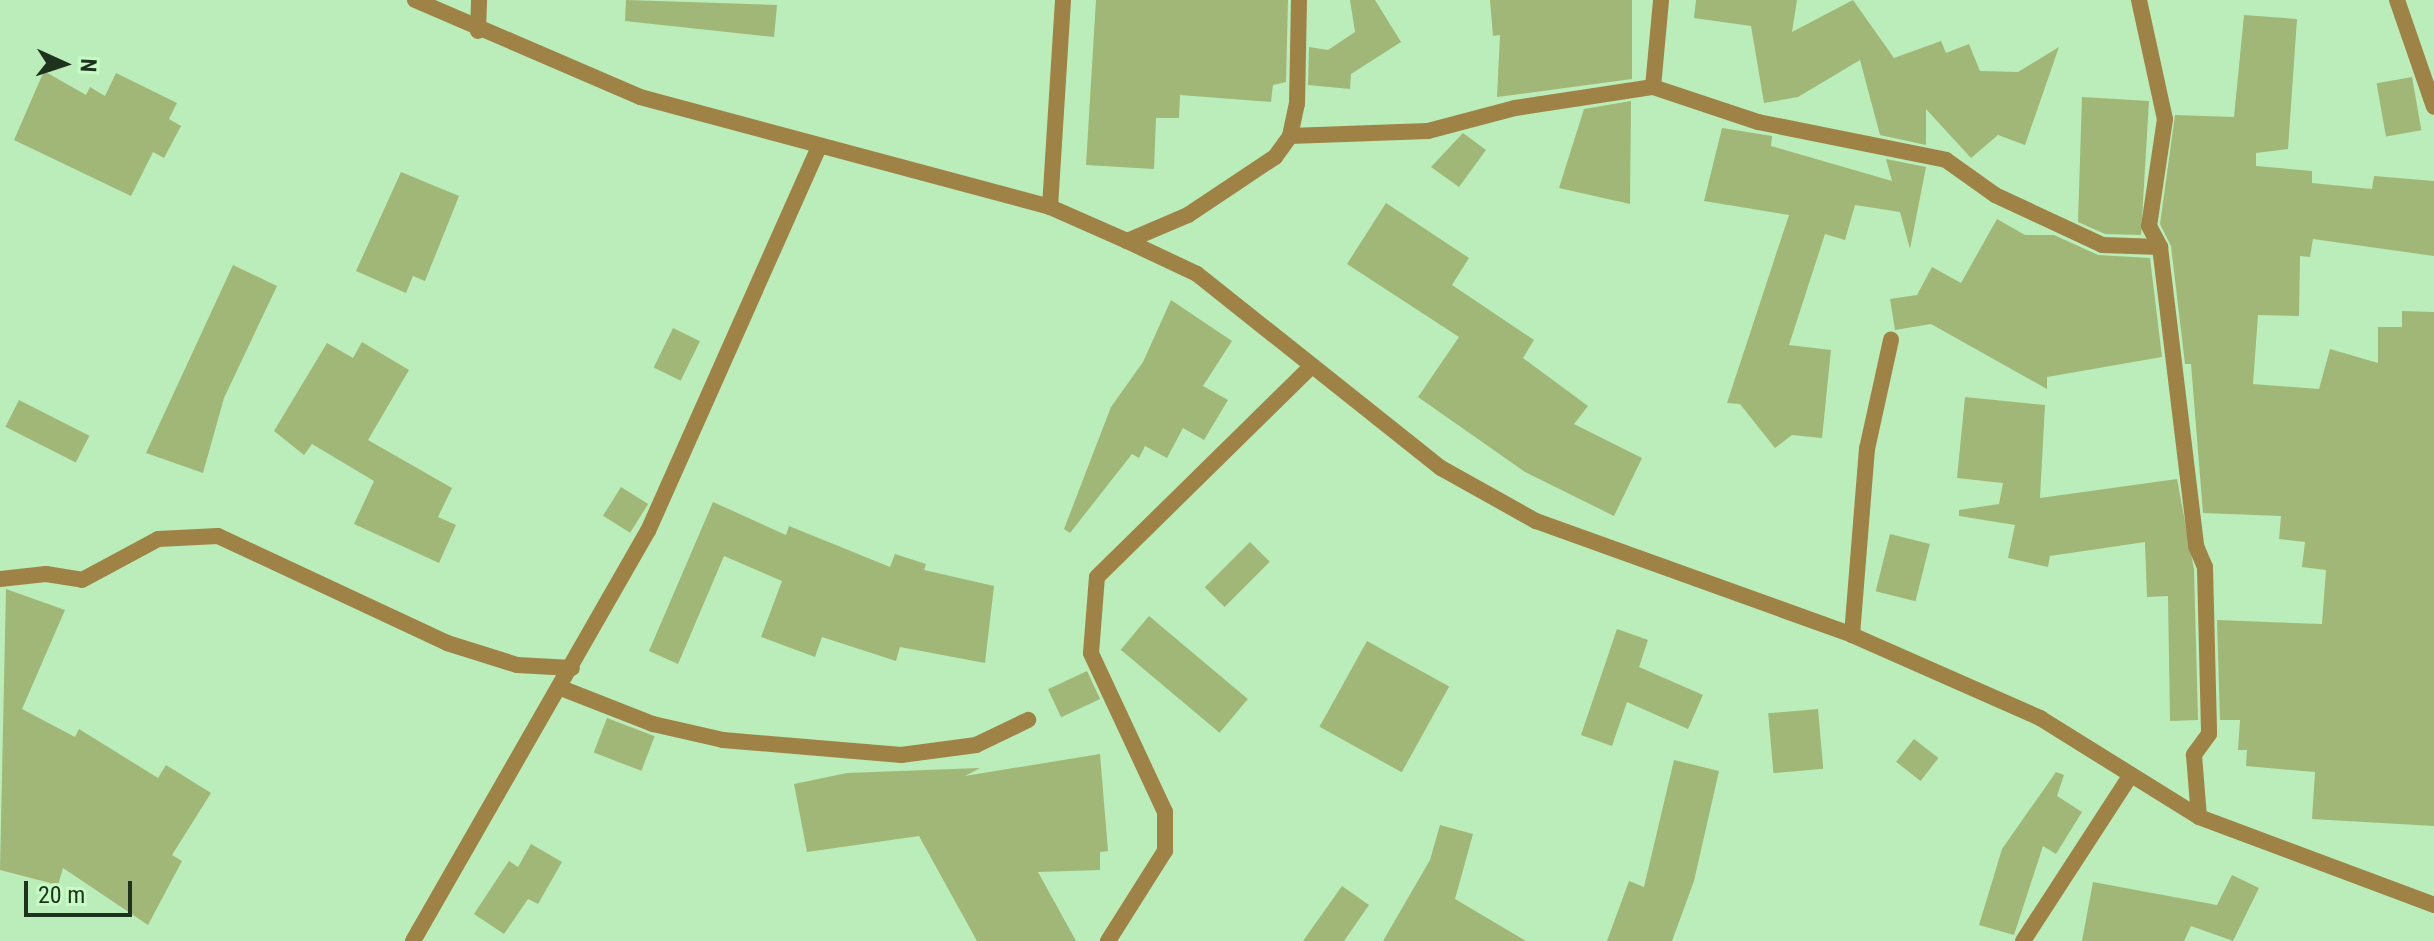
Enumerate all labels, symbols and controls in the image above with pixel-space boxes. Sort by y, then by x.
north arrow [24,24,104,104]
text: N [76,58,101,73]
scale bar [28,865,136,915]
text: 20 m [38,881,85,909]

